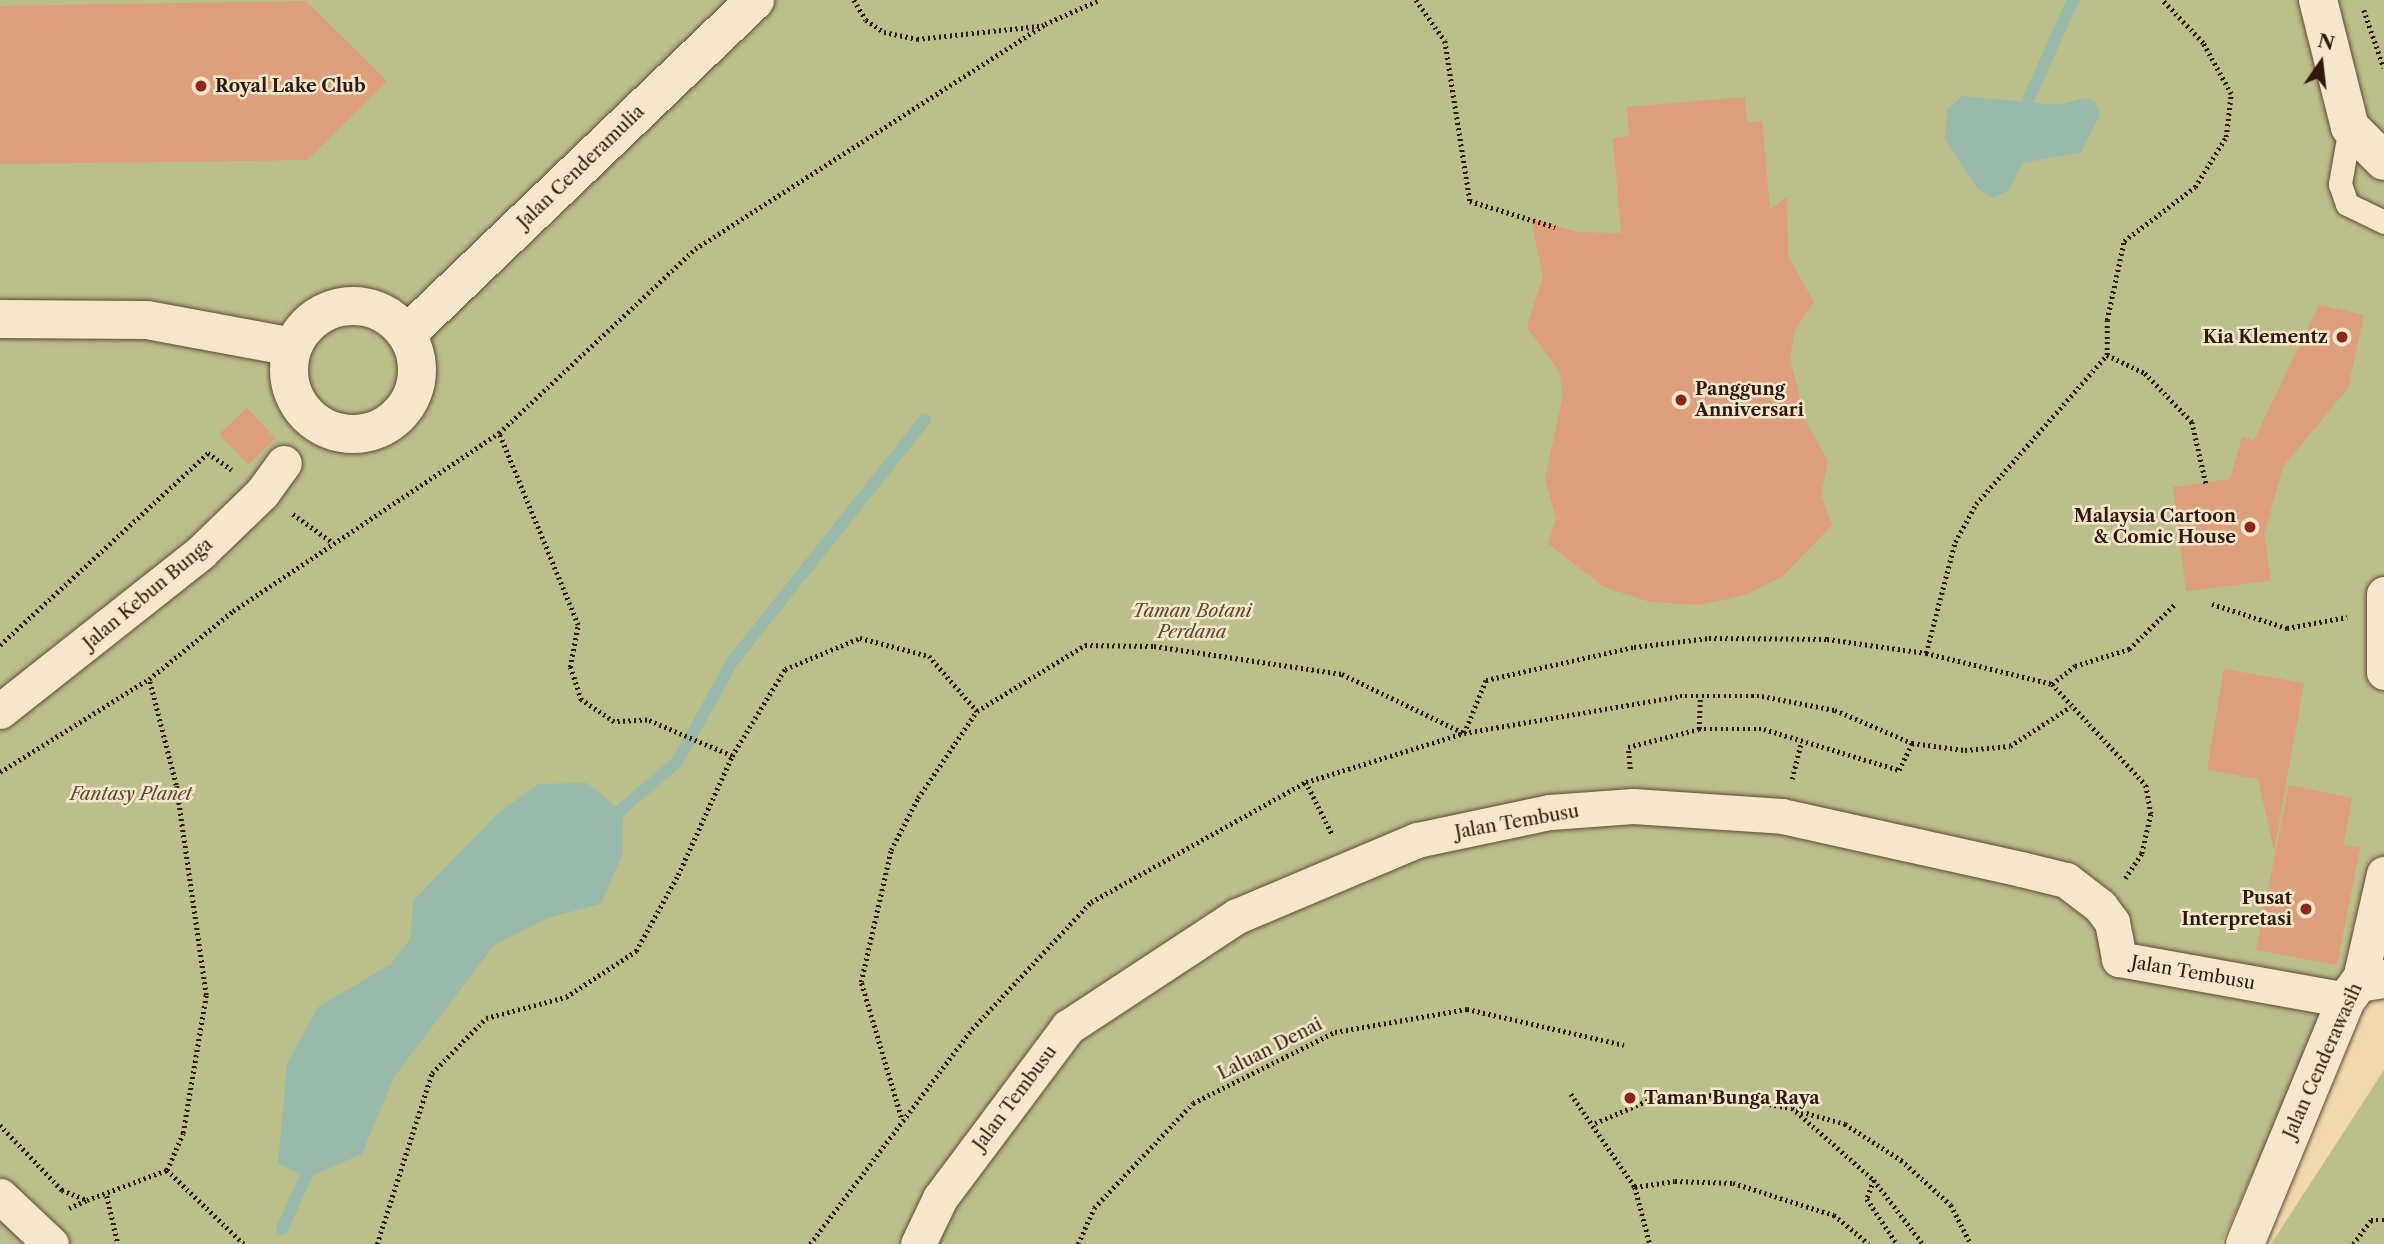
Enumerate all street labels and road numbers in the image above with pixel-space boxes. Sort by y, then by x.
street label: Jalan Cenderamulia [513,101,649,233]
street label: Jalan Kebun Bunga [79,534,217,654]
street label: Jalan Tembusu [1453,800,1581,844]
street label: Jalan Tembusu [2129,951,2257,995]
street label: Jalan Cenderawasih [2279,980,2367,1142]
street label: Laluan Denai [1214,1013,1326,1085]
street label: Jalan Tembusu [968,1041,1062,1155]

